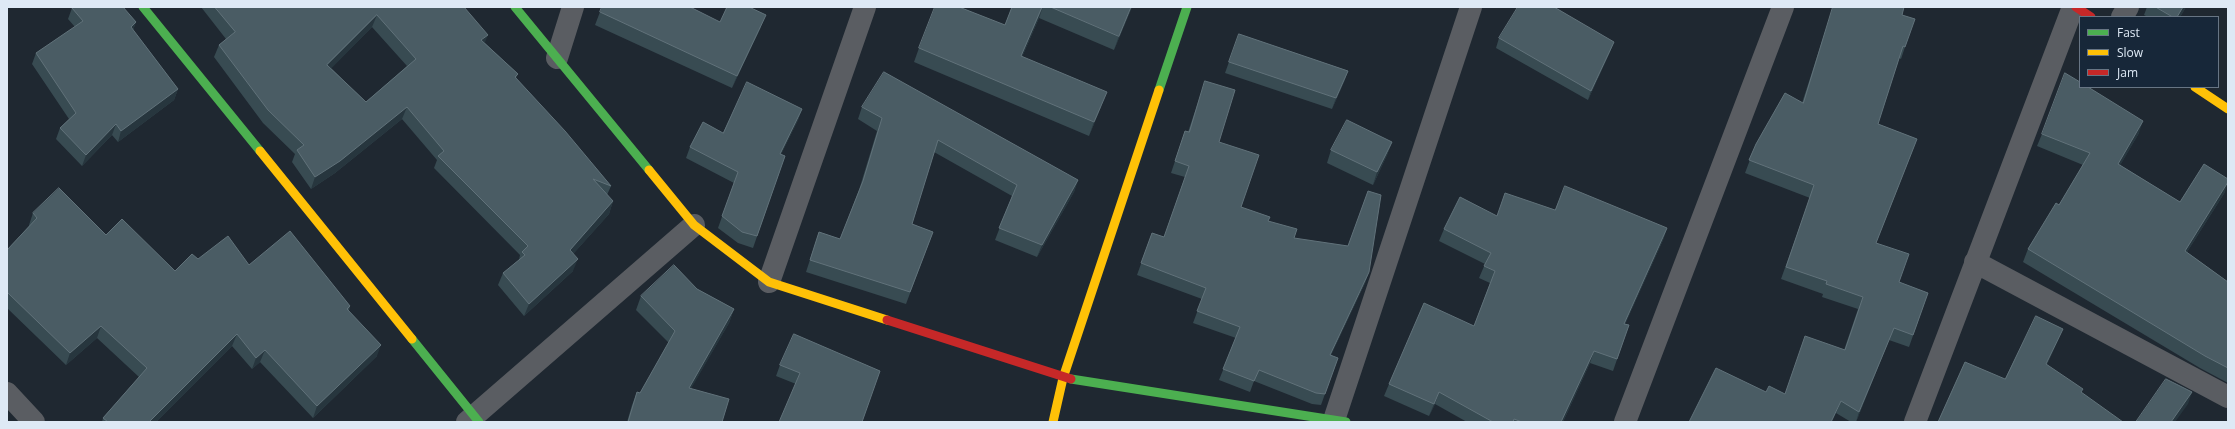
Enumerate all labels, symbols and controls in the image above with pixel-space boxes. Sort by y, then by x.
legend [2079,16,2219,88]
text: Fast [2117,24,2140,41]
text: Slow [2117,44,2143,61]
text: Jam [2117,64,2138,81]

